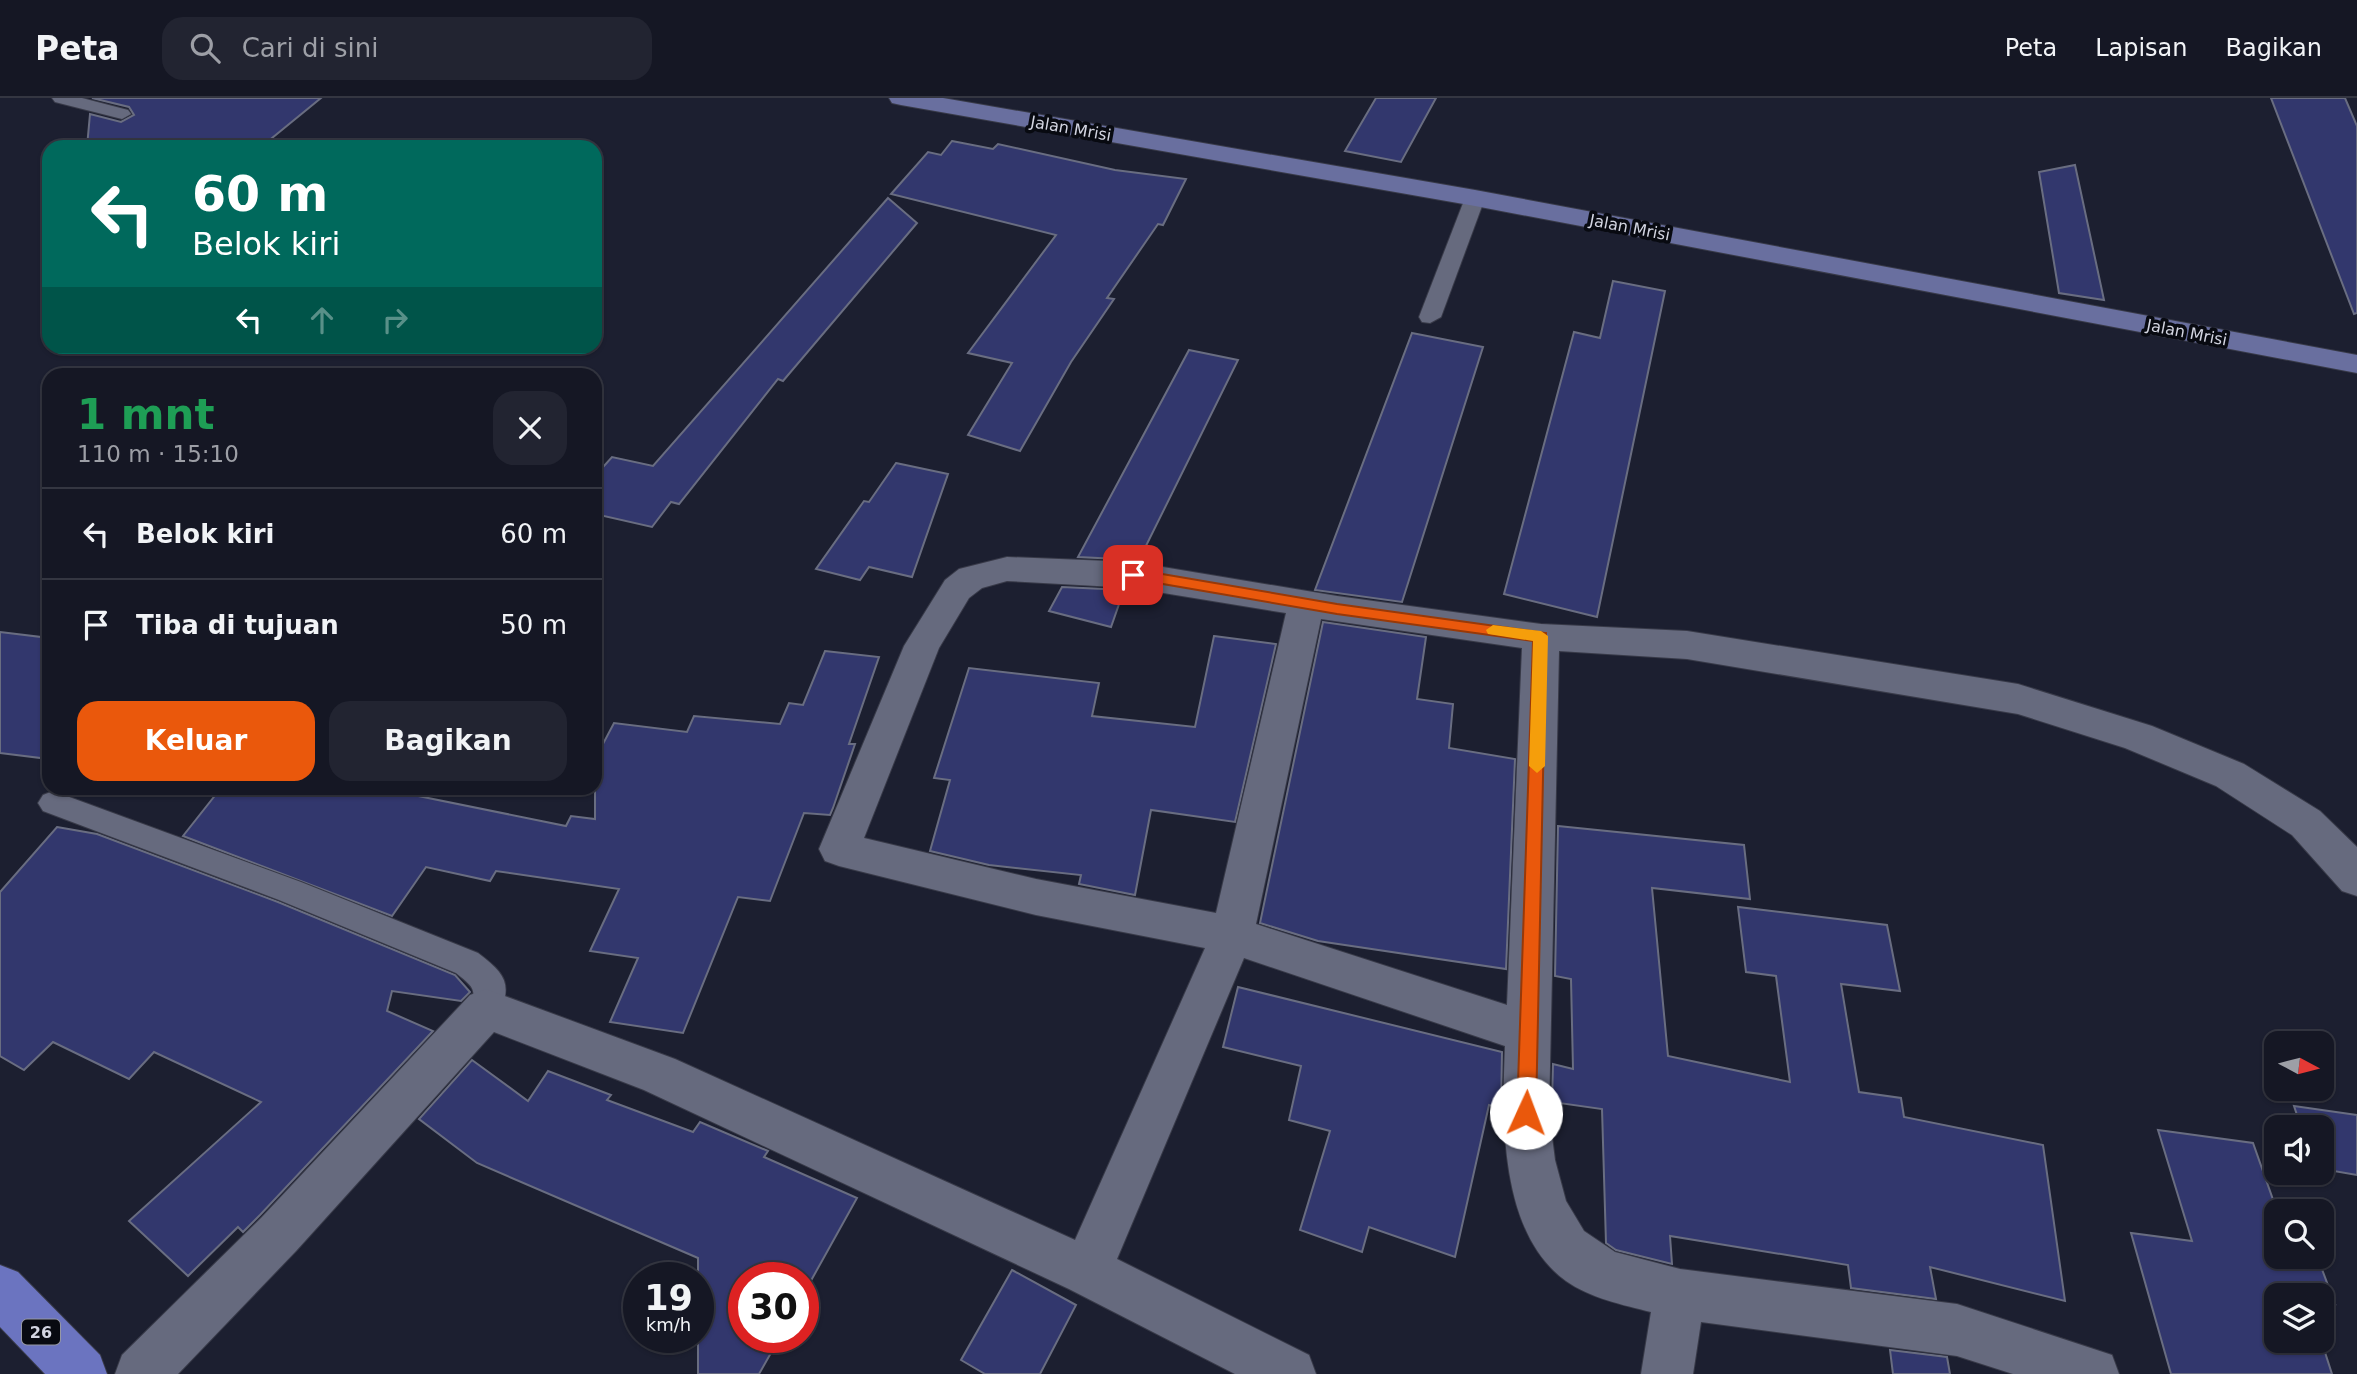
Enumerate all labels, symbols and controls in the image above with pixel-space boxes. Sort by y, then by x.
search box [162,17,652,80]
text: Peta [35,29,120,68]
icon: search [186,29,224,67]
text: Cari di sini [242,33,378,63]
text: Peta [2005,34,2057,62]
text: Lapisan [2095,34,2188,62]
text: Bagikan [2226,34,2322,62]
street label: Jalan Mrisi [1028,112,1113,145]
text: 60 m [192,166,328,223]
icon: left [77,168,168,259]
street label: Jalan Mrisi [1587,210,1672,245]
text: Belok kiri [192,225,340,263]
icon: left [230,301,268,339]
icon: ahead [303,301,341,339]
icon: right [376,301,414,339]
street label: Jalan Mrisi [2144,315,2229,350]
text: 1 mnt [77,390,215,439]
button: close [493,391,567,465]
text: 110 m · 15:10 [77,441,239,467]
icon: left [77,515,115,553]
text: Belok kiri [136,519,275,549]
text: 60 m [500,519,567,549]
pin [1103,545,1163,605]
icon: arrive [1114,556,1152,594]
icon: arrive [77,606,115,644]
text: Tiba di tujuan [136,610,339,640]
text: 50 m [500,610,567,640]
button: Keluar [77,701,315,781]
button: Bagikan [329,701,567,781]
north arrow [2264,1031,2334,1101]
map controls [2264,1031,2334,1353]
position arrow [1489,1076,1563,1150]
button: sound [2264,1115,2334,1185]
button: search [2264,1199,2334,1269]
speed limit sign: 30 [728,1262,819,1353]
text: 19 [644,1278,693,1318]
button: layers [2264,1283,2334,1353]
text: km/h [646,1314,691,1335]
road number: 26 [22,1320,60,1344]

